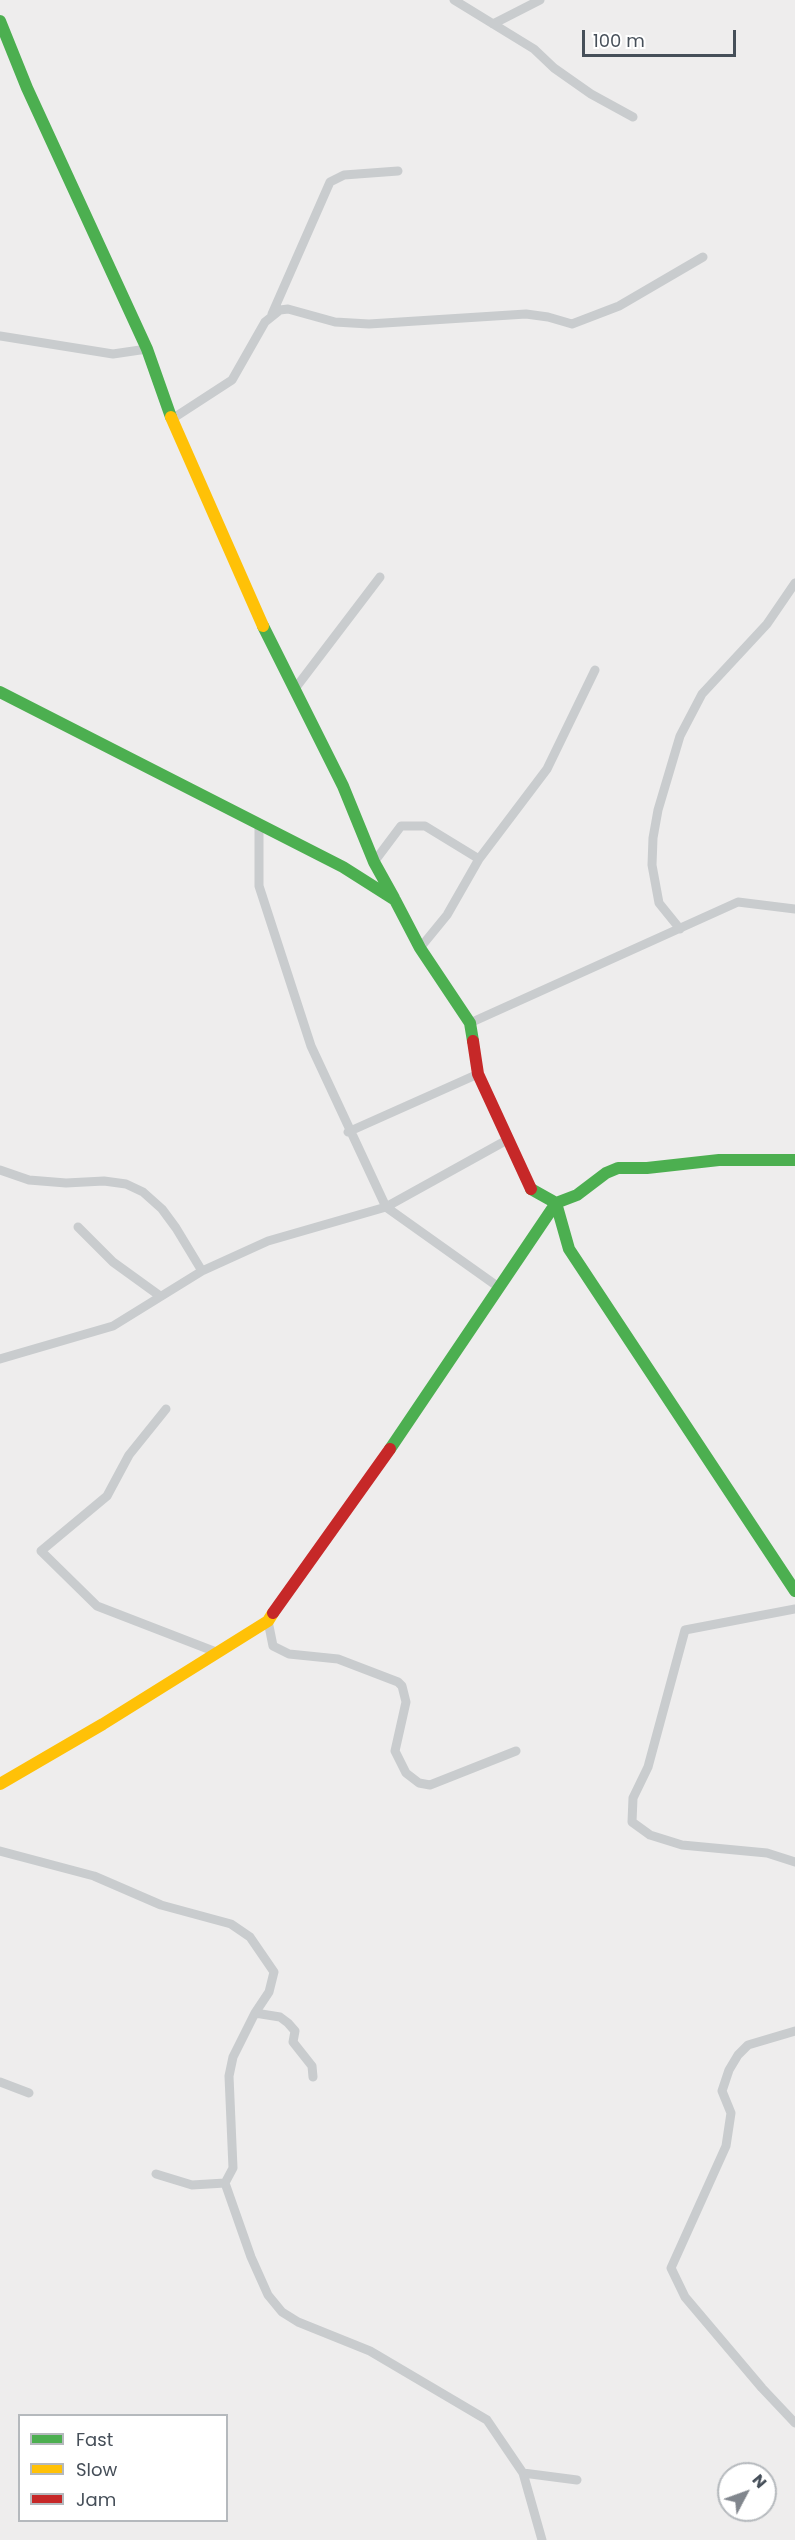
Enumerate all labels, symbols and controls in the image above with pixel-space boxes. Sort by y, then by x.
scale bar [585,18,740,56]
text: 100 m [593,28,645,53]
legend [18,2414,228,2522]
text: Fast [76,2427,113,2452]
text: Slow [76,2457,117,2482]
north arrow [717,2462,777,2522]
text: N [747,2469,772,2493]
text: Jam [76,2487,116,2512]

